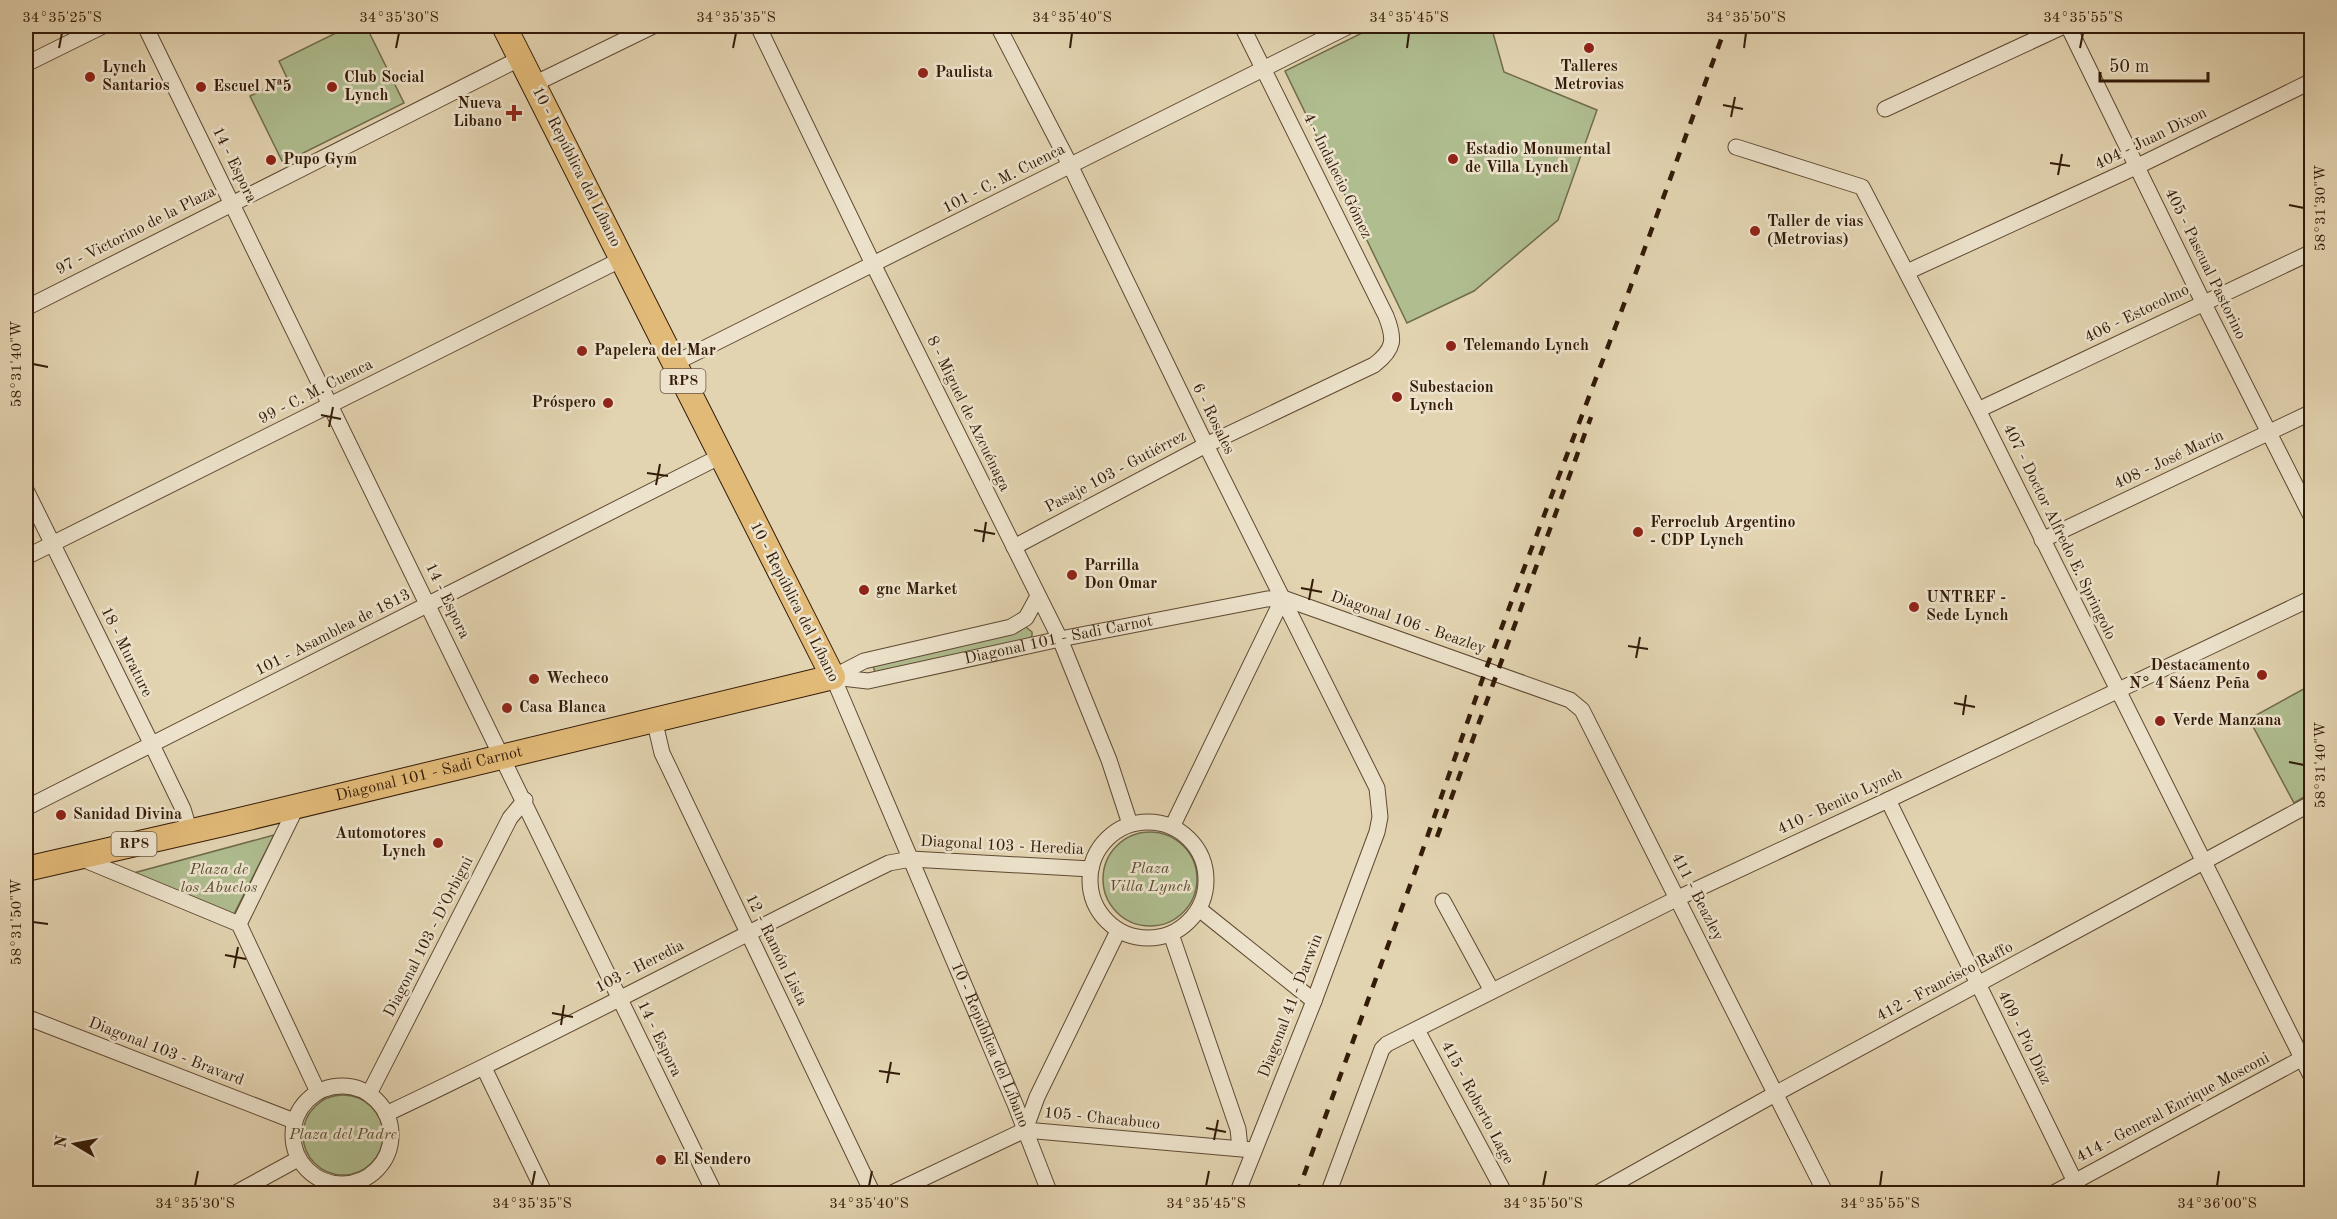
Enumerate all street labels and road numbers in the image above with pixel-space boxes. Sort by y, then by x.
street label: 10 - República del Líbano [529,84,623,250]
street label: 404 - Juan Dixon [2093,105,2210,173]
street label: 4 - Indalecio Gómez [1300,111,1374,241]
street label: 14 - Espora [209,125,259,205]
street label: 101 - C. M. Cuenca [940,141,1068,217]
street label: 97 - Victorino de la Plaza [54,184,218,278]
street label: 405 - Pascual Pastorino [2161,186,2249,342]
street label: 406 - Estocolmo [2082,282,2192,346]
street label: 8 - Miguel de Azcuénaga [923,334,1013,494]
street label: 99 - C. M. Cuenca [256,356,376,428]
road number: RP8 [660,369,706,393]
street label: 6 - Rosales [1189,381,1237,457]
street label: 407 - Doctor Alfredo E. Springolo [2000,422,2118,642]
street label: 408 - José Marín [2112,427,2227,492]
street label: Pasaje 103 - Gutiérrez [1043,428,1189,516]
street label: 10 - República del Líbano [747,519,841,685]
street label: 14 - Espora [422,561,472,641]
street label: 101 - Asamblea de 1813 [253,587,413,679]
street label: Diagonal 106 - Beazley [1328,589,1488,657]
street label: 18 - Murature [97,604,155,700]
street label: Diagonal 101 - Sadi Carnot [963,613,1154,668]
street label: Diagonal 101 - Sadi Carnot [334,744,525,805]
street label: 410 - Benito Lynch [1775,766,1905,838]
road number: RP8 [112,832,156,856]
street label: Diagonal 103 - Heredia [920,834,1084,858]
street label: 411 - Beazley [1668,850,1726,944]
street label: Diagonal 103 - D'Orbigni [382,854,476,1020]
street label: 12 - Ramón Lista [742,892,810,1008]
street label: Diagonal 41 - Darwin [1256,932,1326,1080]
street label: 103 - Heredia [593,938,687,996]
street label: 412 - Francisco Raffo [1874,939,2016,1025]
street label: 10 - República del Líbano [948,960,1031,1130]
street label: 409 - Pío Díaz [1994,989,2054,1087]
street label: 14 - Espora [634,999,684,1079]
street label: Diagonal 103 - Bravard [86,1015,246,1089]
street label: 415 - Roberto Lage [1438,1039,1516,1167]
street label: 414 - General Enrique Mosconi [2074,1050,2272,1166]
street label: 105 - Chacabuco [1043,1105,1161,1133]

